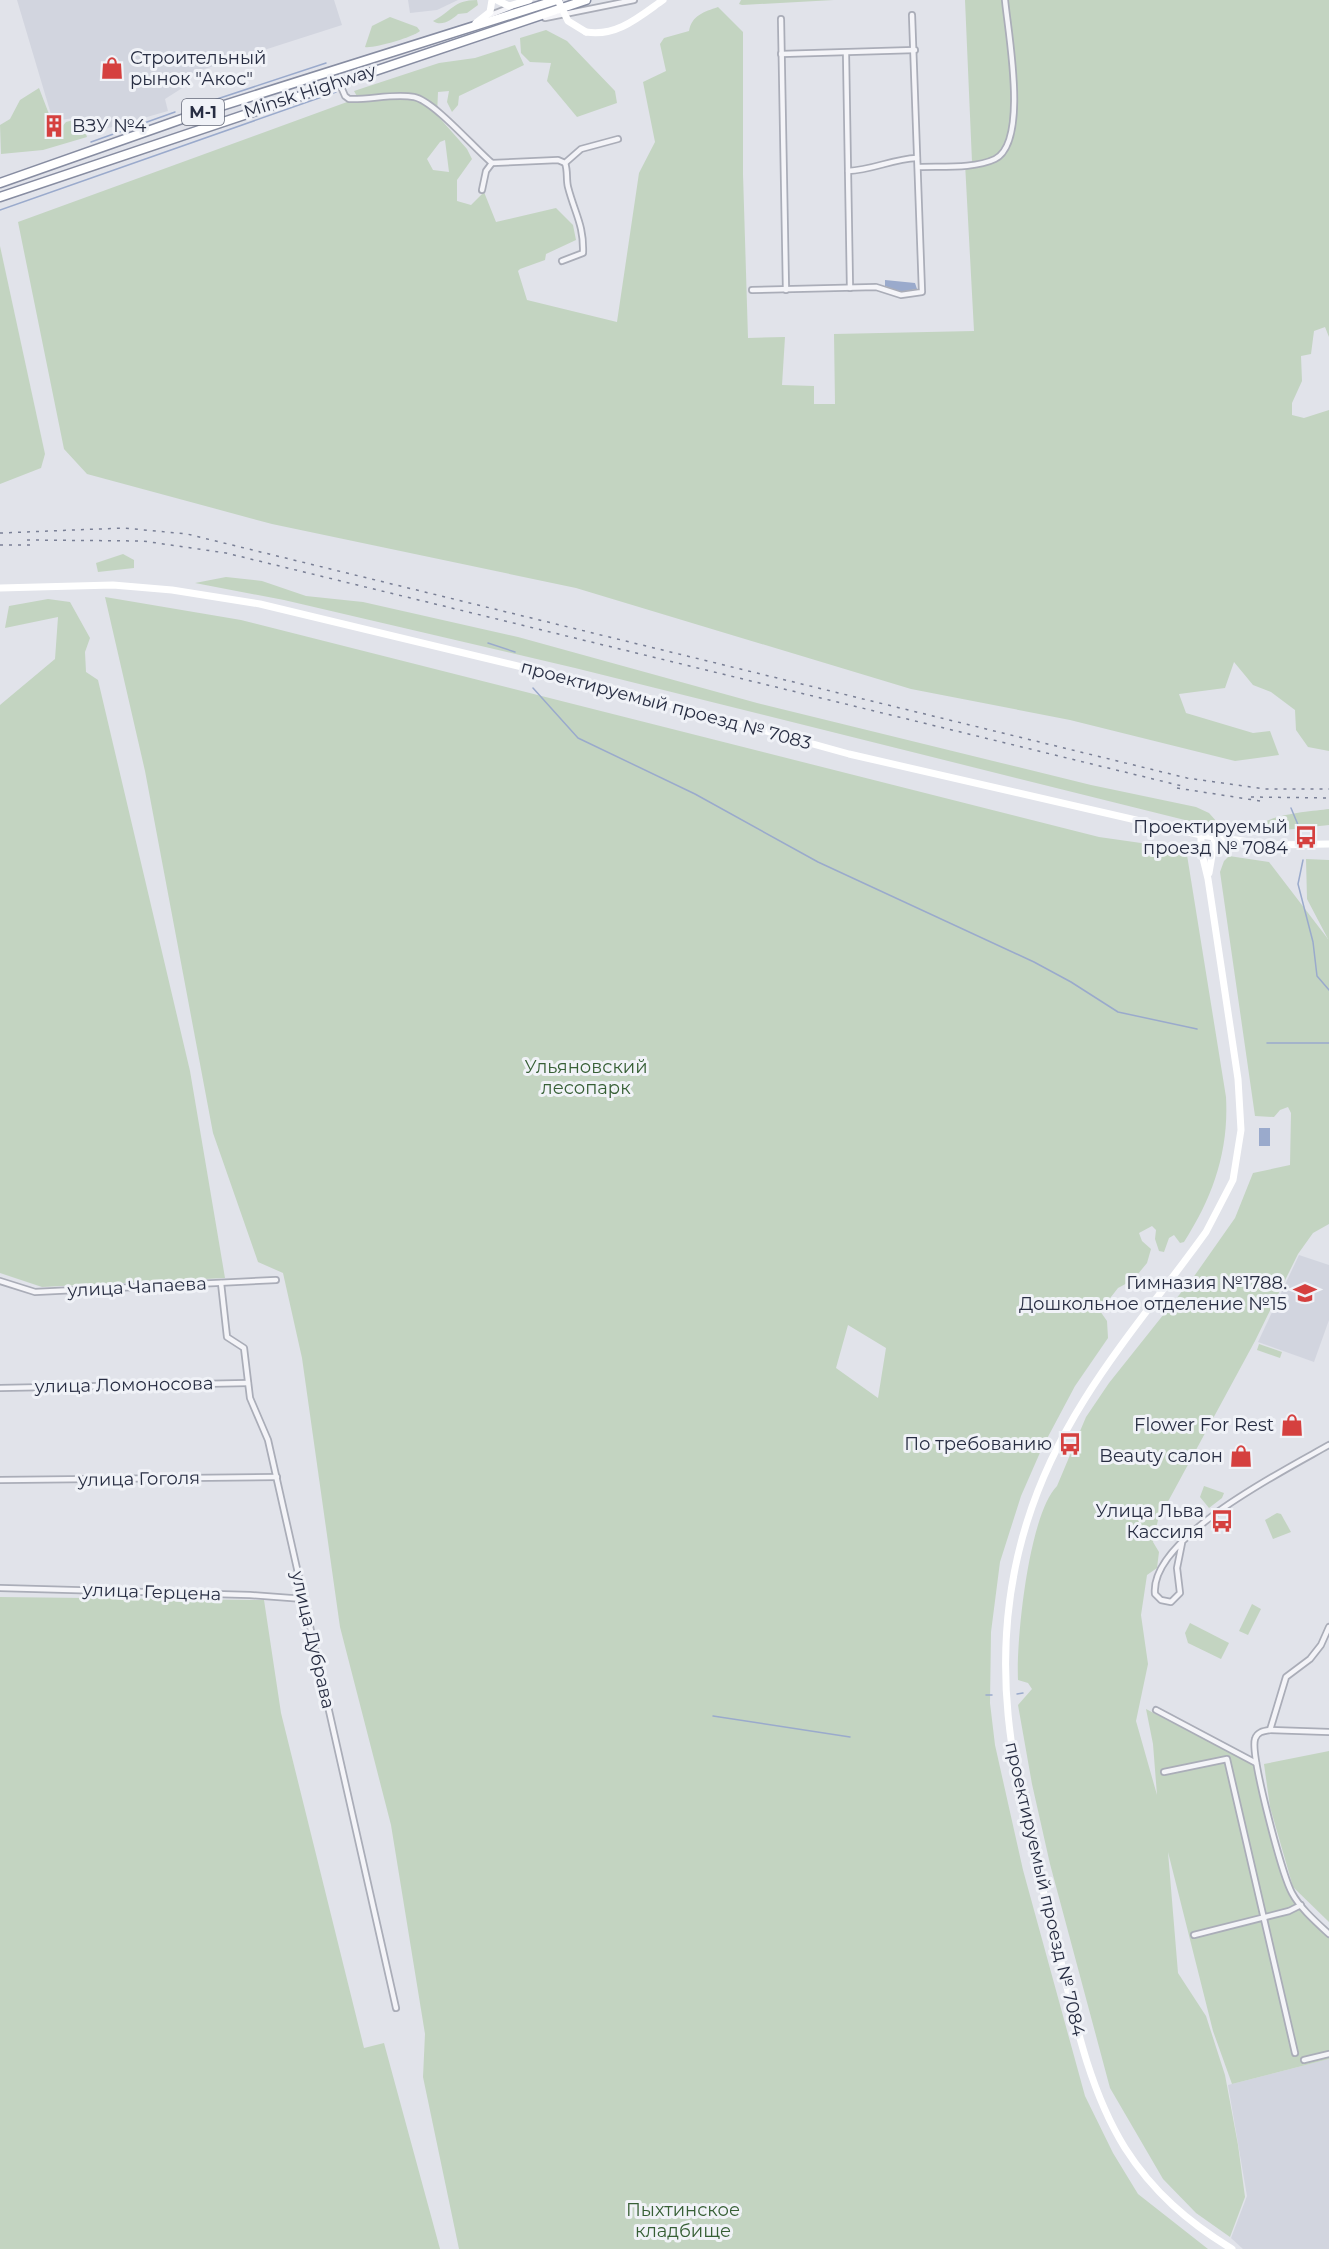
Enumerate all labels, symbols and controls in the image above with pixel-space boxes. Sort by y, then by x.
place label: Строительный рынок "Акос" [130,47,267,90]
shop icon: Строительный рынок "Акос" [99,55,125,81]
street label: Minsk Highway [241,59,379,123]
road number: М-1 [182,99,224,125]
building icon: ВЗУ №4 [41,113,67,139]
place label: ВЗУ №4 [72,115,147,137]
street label: проектируемый проезд № 7083 [518,656,814,754]
place label: Проектируемый проезд № 7084 [1133,816,1288,859]
bus stop icon: Проектируемый проезд № 7084 [1293,824,1319,850]
park label: Ульяновский лесопарк [524,1056,648,1099]
street label: улица Чапаева [66,1272,207,1302]
place label: Гимназия №1788. Дошкольное отделение №15 [1019,1272,1287,1315]
school or university icon: Гимназия №1788. Дошкольное отделение №15 [1292,1280,1318,1306]
street label: улица Ломоносова [34,1372,213,1398]
shop icon: Flower For Rest [1279,1412,1305,1438]
place label: Flower For Rest [1134,1414,1274,1436]
bus stop icon: По требованию [1057,1431,1083,1457]
place label: По требованию [904,1433,1052,1455]
shop icon: Beauty салон [1228,1443,1254,1469]
place label: Beauty салон [1099,1445,1223,1467]
street label: улица Гоголя [77,1467,200,1491]
place label: Улица Льва Кассиля [1095,1500,1204,1543]
bus stop icon: Улица Льва Кассиля [1209,1508,1235,1534]
street label: улица Дубрава [286,1568,340,1711]
street label: улица Герцена [81,1579,222,1605]
street label: проектируемый проезд № 7084 [1000,1740,1090,2038]
park label: Пыхтинское кладбище [626,2199,740,2242]

